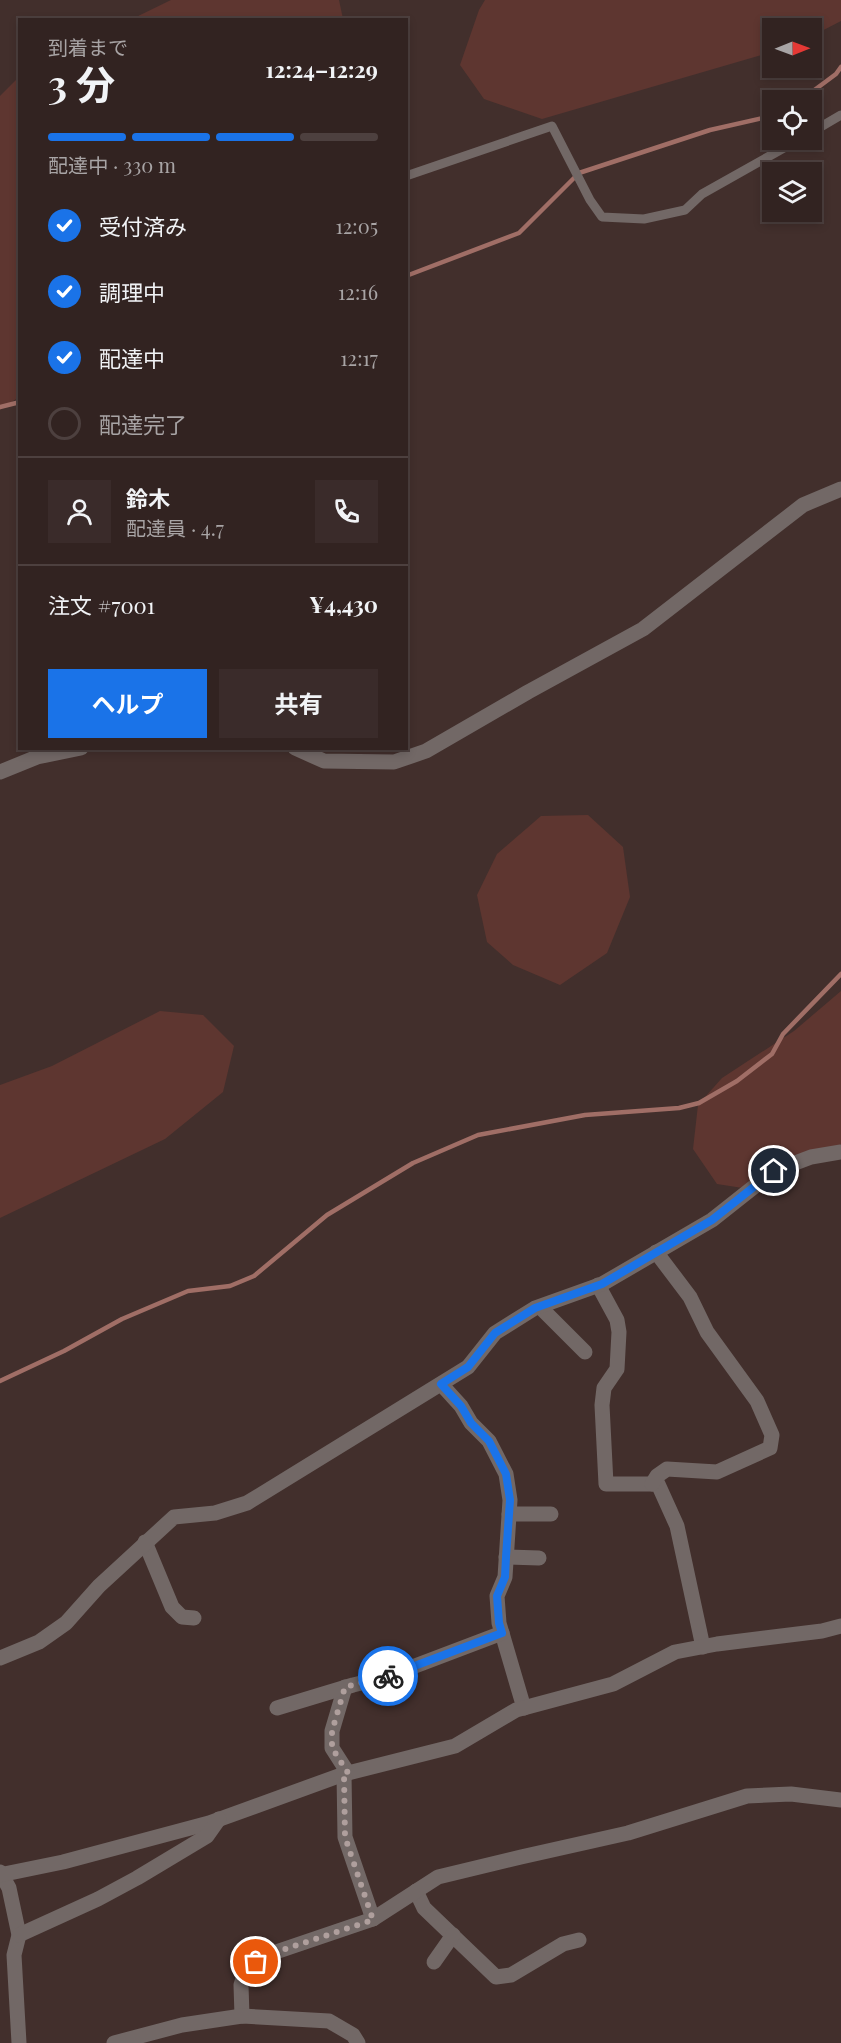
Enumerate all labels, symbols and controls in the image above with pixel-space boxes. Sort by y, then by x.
north arrow [762,18,822,78]
map controls [762,18,822,222]
text: 到着まで [48,33,128,60]
text: 12:24–12:29 [266,54,378,84]
text: 3 分 [48,57,115,109]
button: locate [762,90,822,150]
text: 配達中 · 330 m [48,151,176,178]
button: layers [762,162,822,222]
icon: check [48,209,81,242]
text: 受付済み [99,211,187,241]
text: 12:05 [335,212,378,239]
icon: check [48,275,81,308]
text: 調理中 [99,277,165,307]
text: 12:16 [338,278,378,305]
icon: check [48,341,81,374]
text: 配達中 [99,343,165,373]
text: 12:17 [340,344,378,371]
text: 配達完了 [99,409,187,439]
button: person [48,480,111,543]
button: phone [315,480,378,543]
text: 鈴木 [126,483,170,513]
text: 配達員 · 4.7 [126,514,224,541]
text: ¥4,430 [309,589,378,619]
text: 注文 #7001 [48,590,155,620]
button: ヘルプ [48,669,207,738]
button: 共有 [219,669,378,738]
pin [748,1145,799,1196]
icon: home [757,1154,790,1187]
courier [358,1646,418,1706]
icon: bike [372,1660,405,1693]
pin [230,1936,281,1987]
icon: bag [239,1945,272,1978]

